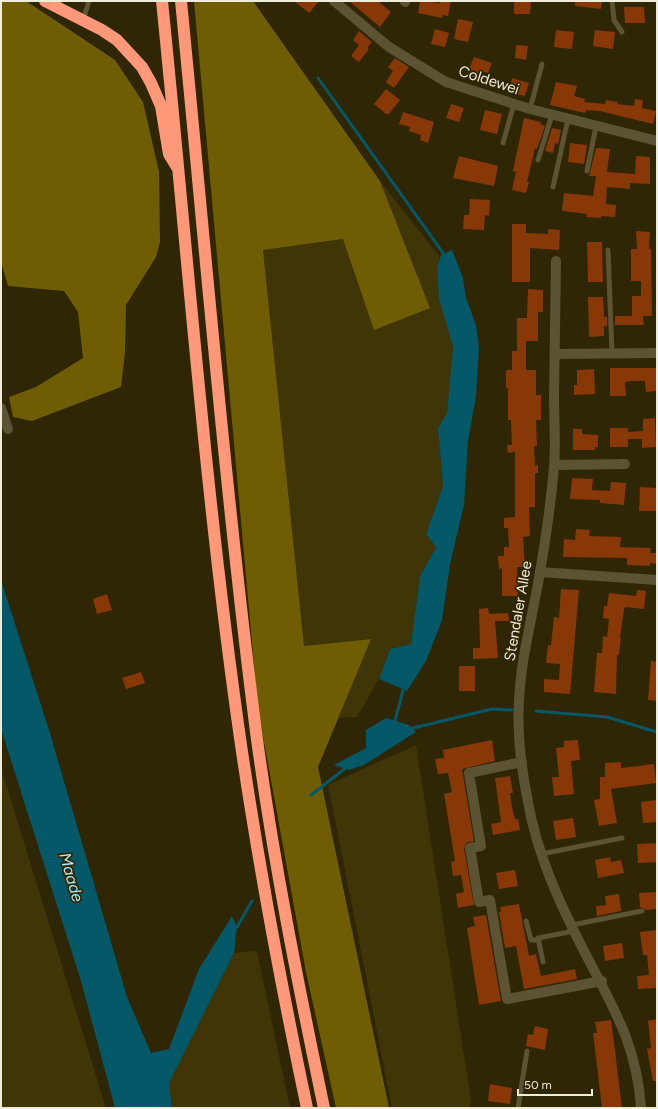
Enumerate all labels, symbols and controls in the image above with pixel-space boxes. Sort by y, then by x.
street label: Coldewei [456,62,522,98]
street label: Stendaler Allee [500,560,536,662]
water label: Maade [55,850,88,904]
scale bar [518,1071,592,1097]
text: 50 m [524,1078,552,1092]

